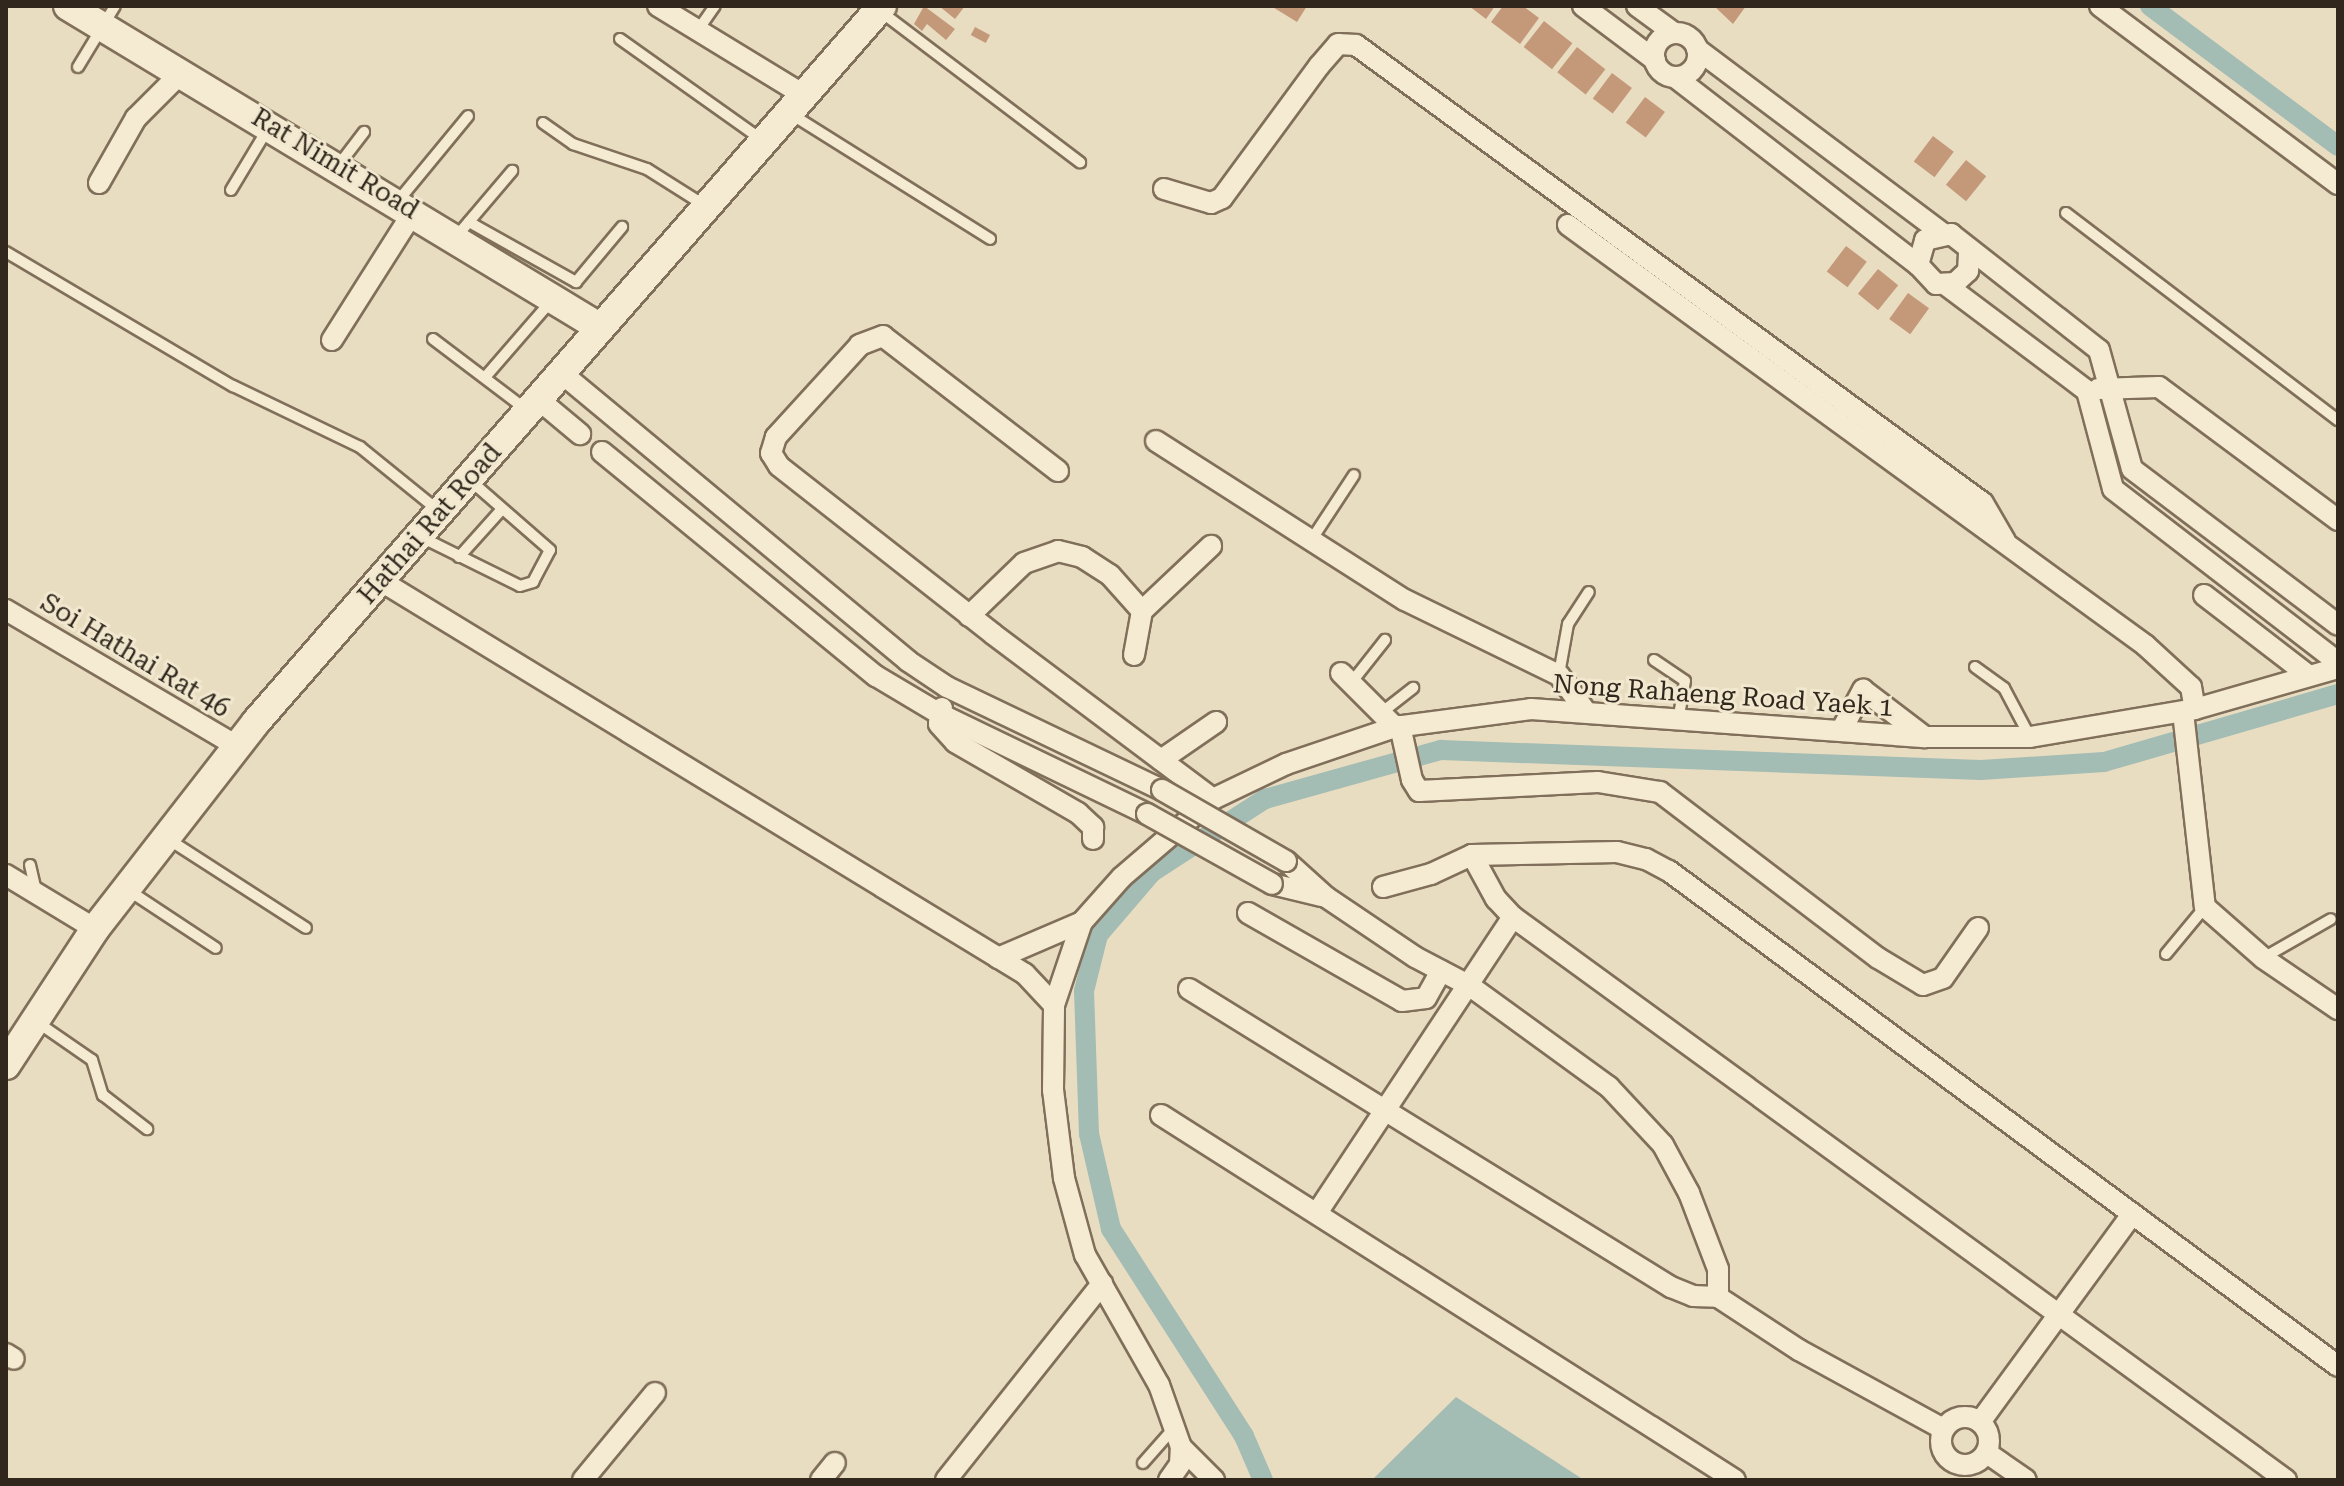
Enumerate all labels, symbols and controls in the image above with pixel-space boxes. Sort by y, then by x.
street label: Rat Nimit Road [246,102,424,226]
street label: Hathai Rat Road [352,437,508,611]
street label: Soi Hathai Rat 46 [35,587,235,725]
street label: Nong Rahaeng Road Yaek 1 [1552,669,1894,723]

